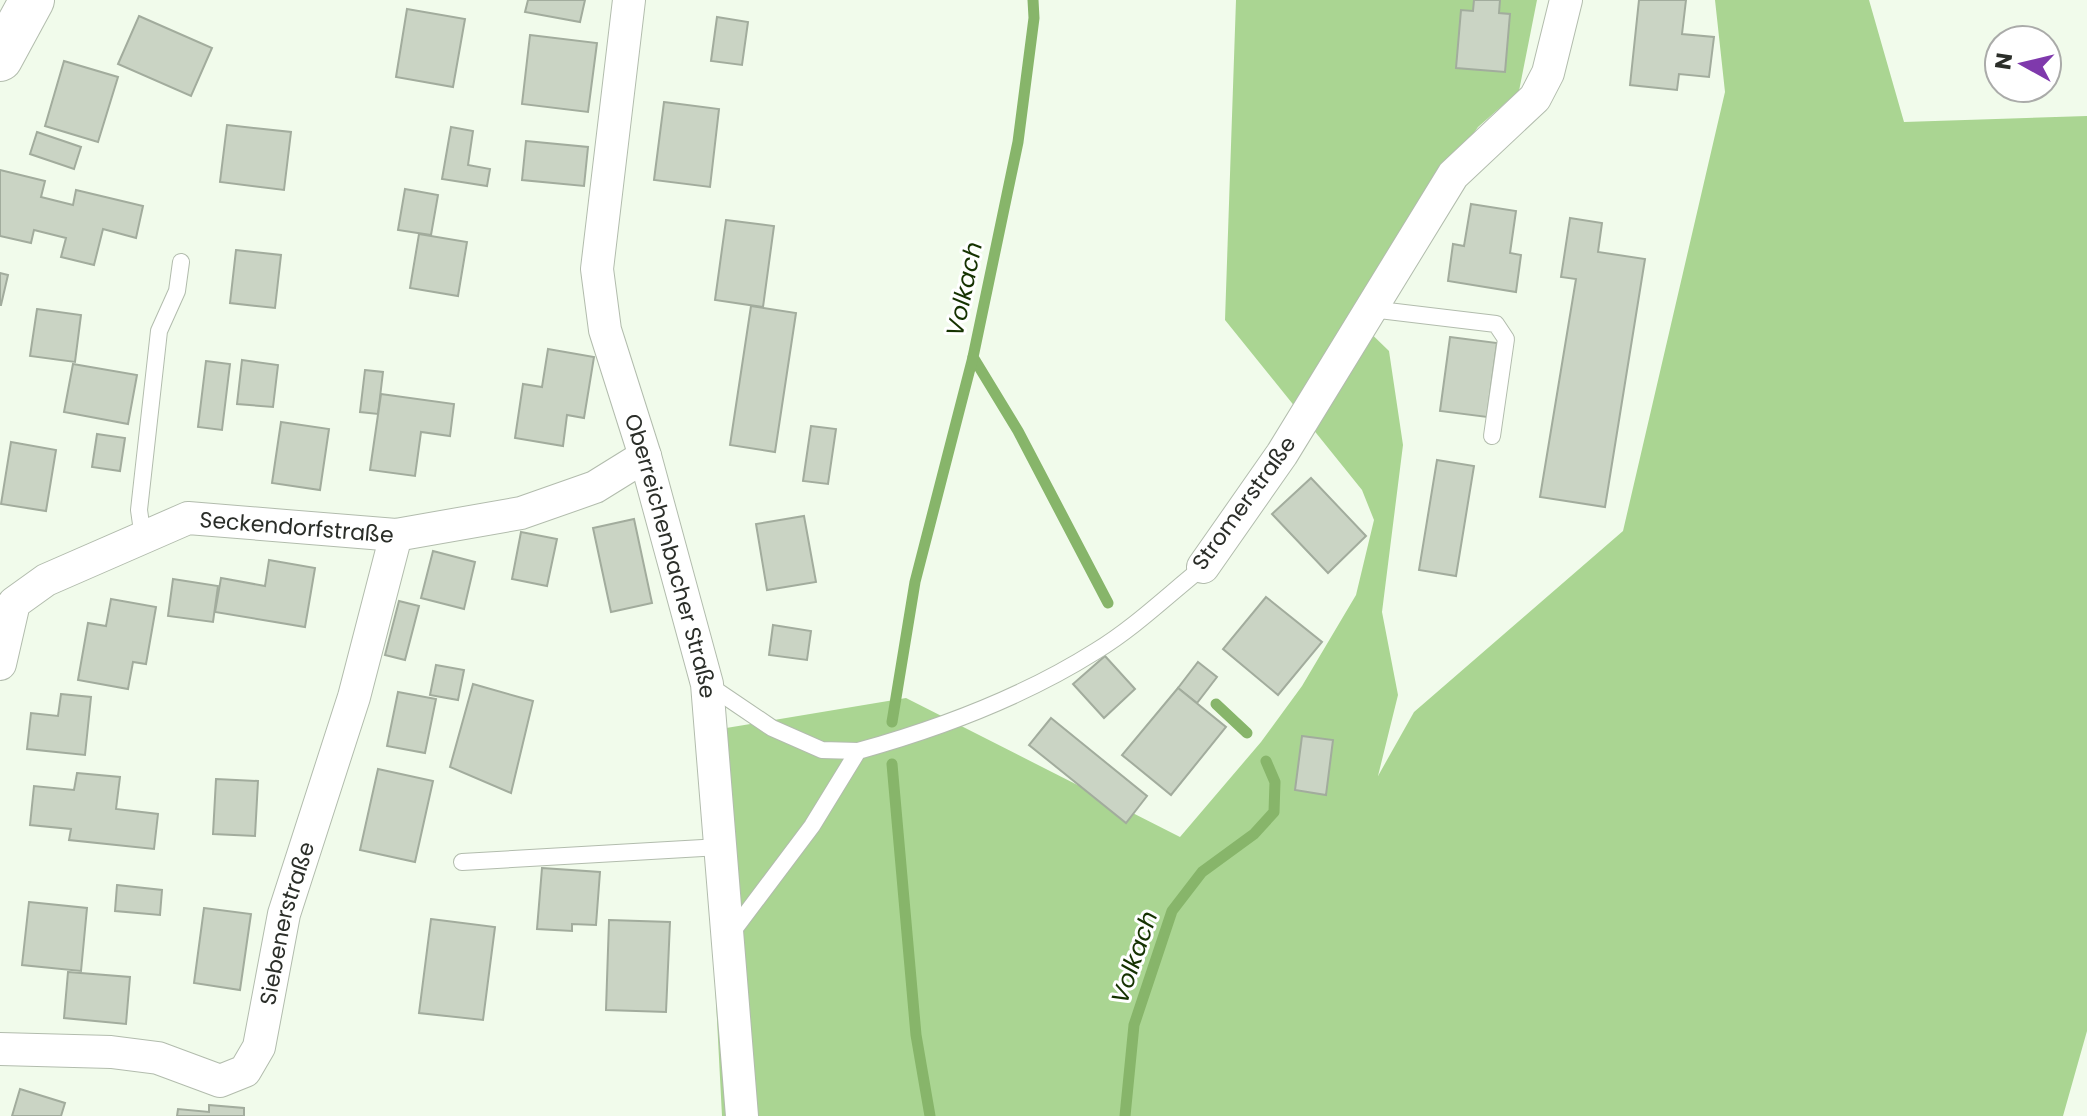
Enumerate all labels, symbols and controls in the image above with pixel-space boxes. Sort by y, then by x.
north arrow [1983,24,2063,104]
text: N [1987,51,2020,72]
water label: Volkach [938,239,990,339]
street label: Oberreichenbacher Straße [617,410,724,699]
street label: Stromerstraße [1185,430,1303,576]
street label: Seckendorfstraße [198,504,395,550]
street label: Siebenerstraße [252,838,322,1008]
water label: Volkach [1103,906,1165,1008]

